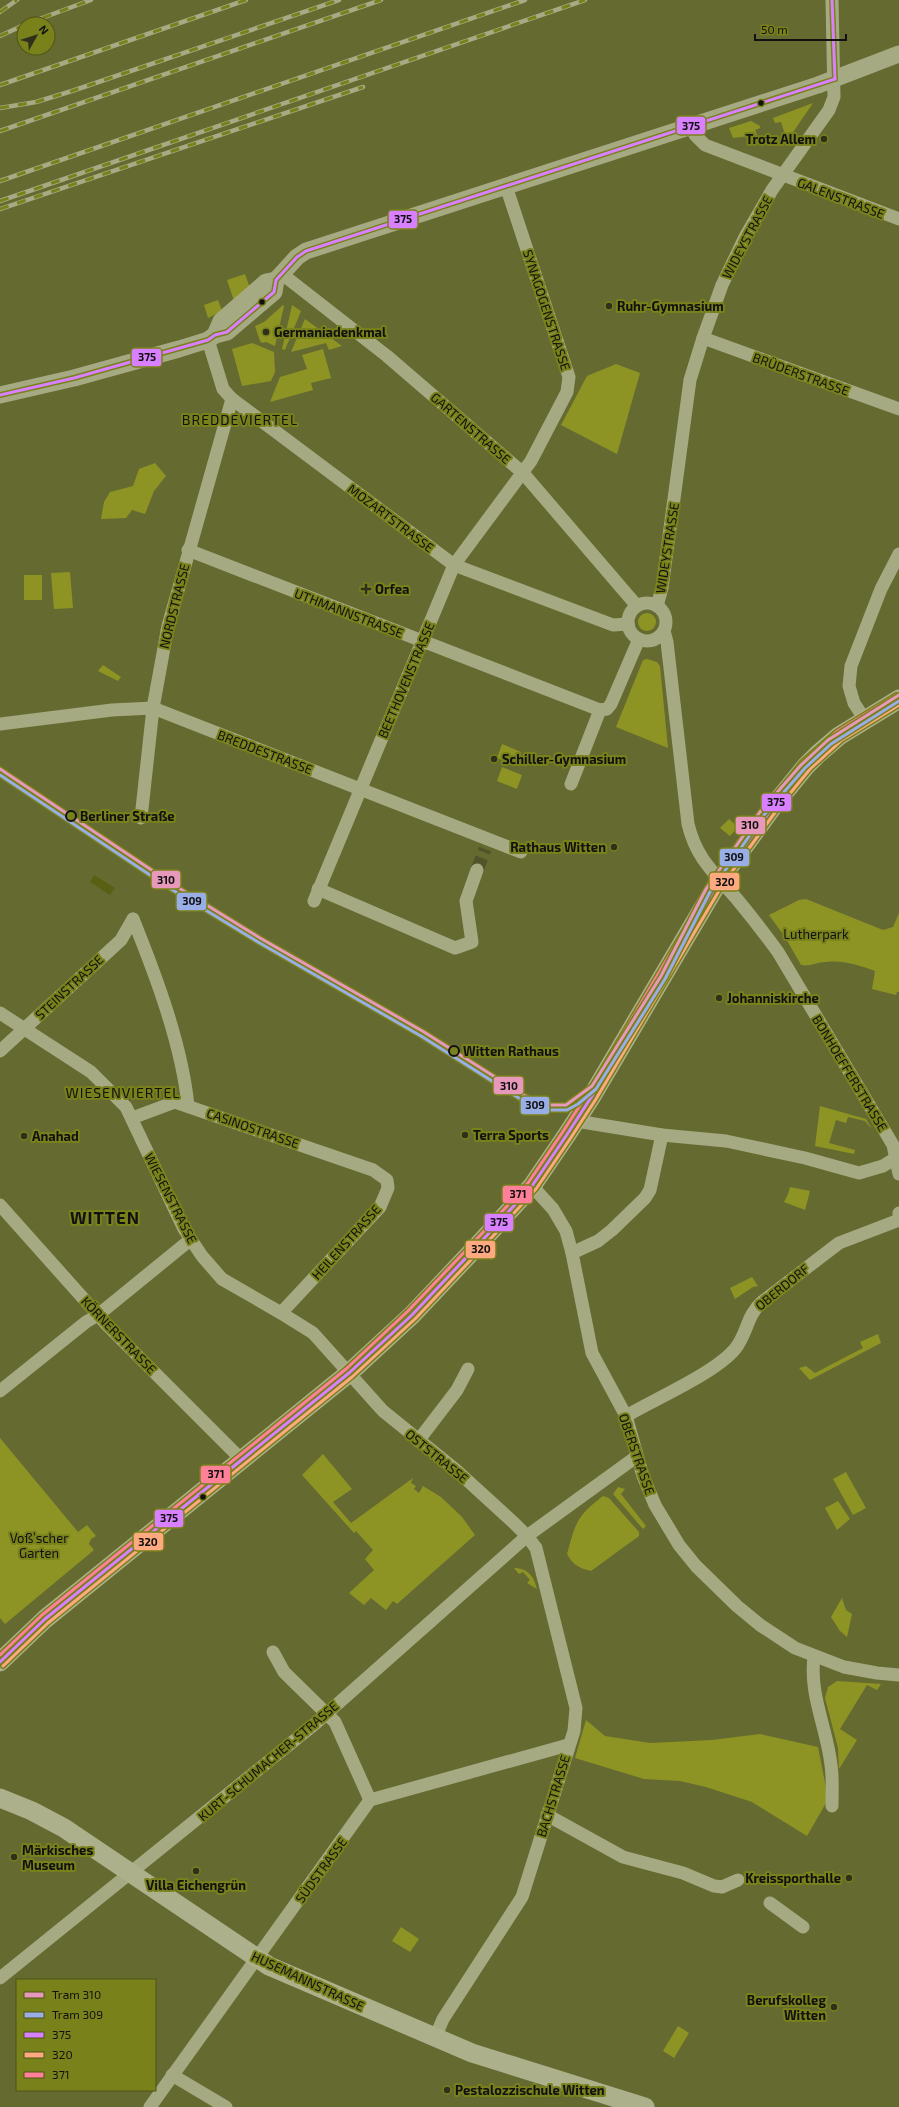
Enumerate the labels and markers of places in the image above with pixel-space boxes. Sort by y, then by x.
unlabelled marker [756,98,766,108]
place label: Trotz Allem [746,131,816,147]
marker: Trotz Allem [819,134,829,144]
unlabelled marker [257,297,267,307]
place label: Ruhr-Gymnasium [617,298,724,314]
marker: Ruhr-Gymnasium [604,301,614,311]
place label: Germaniadenkmal [274,324,387,340]
marker: Germaniadenkmal [261,327,271,337]
place label: Orfea [375,581,409,597]
marker: Orfea [360,583,372,595]
place label: Schiller-Gymnasium [502,751,626,767]
marker: Schiller-Gymnasium [489,754,499,764]
place label: Berliner Straße [80,808,175,824]
marker: Berliner Straße [65,810,77,822]
place label: Rathaus Witten [510,839,606,855]
marker: Rathaus Witten [609,842,619,852]
place label: Johanniskirche [727,990,819,1006]
marker: Johanniskirche [714,993,724,1003]
place label: Witten Rathaus [463,1043,559,1059]
marker: Witten Rathaus [448,1045,460,1057]
place label: Terra Sports [473,1127,549,1143]
place label: Anahad [32,1128,79,1144]
marker: Terra Sports [460,1130,470,1140]
marker: Anahad [19,1131,29,1141]
unlabelled marker [198,1492,208,1502]
place label: Märkisches Museum [22,1842,93,1873]
marker: Märkisches Museum [9,1852,19,1862]
marker: Villa Eichengrün [191,1866,201,1876]
place label: Kreissporthalle [745,1870,841,1886]
marker: Kreissporthalle [844,1873,854,1883]
place label: Villa Eichengrün [146,1877,246,1893]
place label: Berufskolleg Witten [747,1992,826,2023]
marker: Berufskolleg Witten [829,2002,839,2012]
place label: Pestalozzischule Witten [455,2082,605,2098]
marker: Pestalozzischule Witten [442,2085,452,2095]

